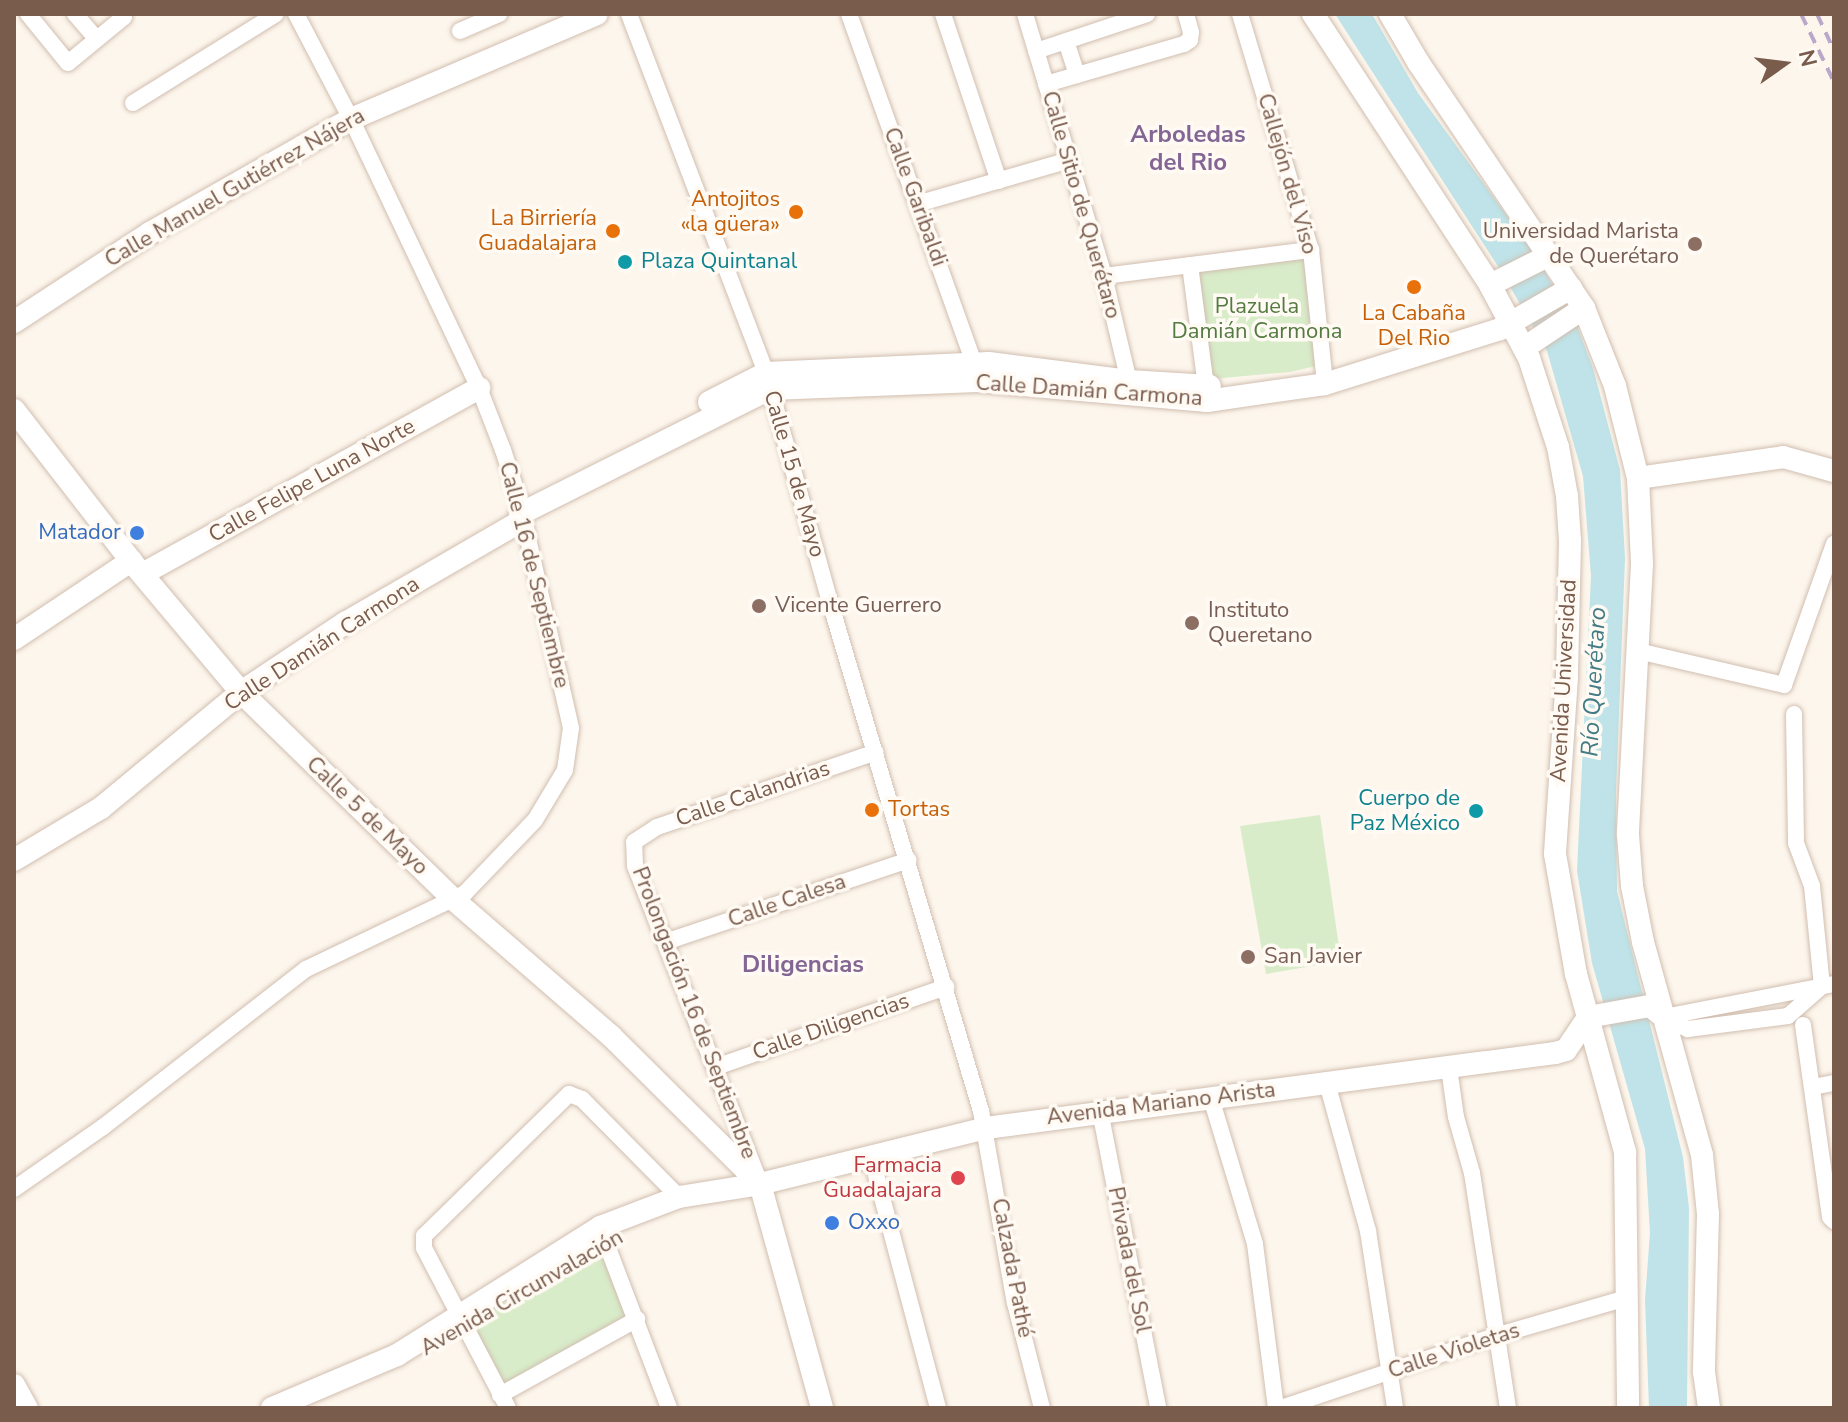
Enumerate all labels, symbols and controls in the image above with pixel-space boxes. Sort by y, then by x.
north arrow [1744,24,1824,104]
text: N [1791,47,1824,70]
street label: Calle Sitio de Querétaro [1036,88,1126,322]
street label: Callejón del Viso [1251,91,1323,257]
street label: Calle Manuel Gutiérrez Nájera [100,103,370,273]
district label: Arboledas del Rio [1130,121,1246,177]
street label: Calle Garibaldi [878,124,952,270]
place label: Antojitos «la güera» [680,186,780,238]
marker: Antojitos «la güera» [787,203,805,221]
place label: La Birriería Guadalajara [478,205,597,256]
place label: Universidad Marista de Querétaro [1483,218,1679,270]
marker: La Birriería Guadalajara [604,222,622,240]
marker: Universidad Marista de Querétaro [1686,235,1704,253]
place label: Plaza Quintanal [641,249,797,275]
marker: Plaza Quintanal [616,253,634,271]
marker: La Cabaña Del Rio [1405,278,1423,296]
park label: Plazuela Damián Carmona [1172,293,1342,344]
place label: La Cabaña Del Rio [1362,300,1466,352]
street label: Calle Damián Carmona [975,370,1203,412]
street label: Calle 15 de Mayo [758,388,830,560]
street label: Calle Felipe Luna Norte [204,413,420,549]
street label: Calle 16 de Septiembre [493,459,575,691]
place label: Matador [38,520,121,546]
marker: Matador [128,524,146,542]
street label: Calle Damián Carmona [219,571,425,717]
street label: Avenida Universidad [1545,579,1583,783]
place label: Vicente Guerrero [775,593,942,619]
marker: Vicente Guerrero [750,597,768,615]
place label: Instituto Queretano [1208,597,1312,648]
water label: Río Querétaro [1576,606,1612,758]
marker: Instituto Queretano [1183,614,1201,632]
street label: Calle 5 de Mayo [301,751,433,881]
street label: Calle Calandrias [672,755,834,833]
place label: Cuerpo de Paz México [1350,785,1460,836]
place label: Tortas [888,797,950,823]
marker: Tortas [863,801,881,819]
marker: Cuerpo de Paz México [1467,802,1485,820]
street label: Prolongación 16 de Septiembre [626,863,762,1163]
street label: Calle Calesa [725,869,849,933]
place label: San Javier [1264,944,1362,970]
marker: San Javier [1239,948,1257,966]
district label: Diligencias [742,951,864,979]
street label: Calle Diligencias [749,988,913,1066]
street label: Avenida Mariano Arista [1045,1077,1277,1131]
place label: Farmacia Guadalajara [823,1152,942,1204]
marker: Farmacia Guadalajara [949,1169,967,1187]
street label: Privada del Sol [1102,1185,1156,1335]
street label: Calzada Pathé [986,1196,1038,1340]
place label: Oxxo [848,1210,900,1236]
marker: Oxxo [823,1214,841,1232]
street label: Avenida Circunvalación [416,1224,628,1362]
street label: Calle Violetas [1385,1317,1523,1385]

